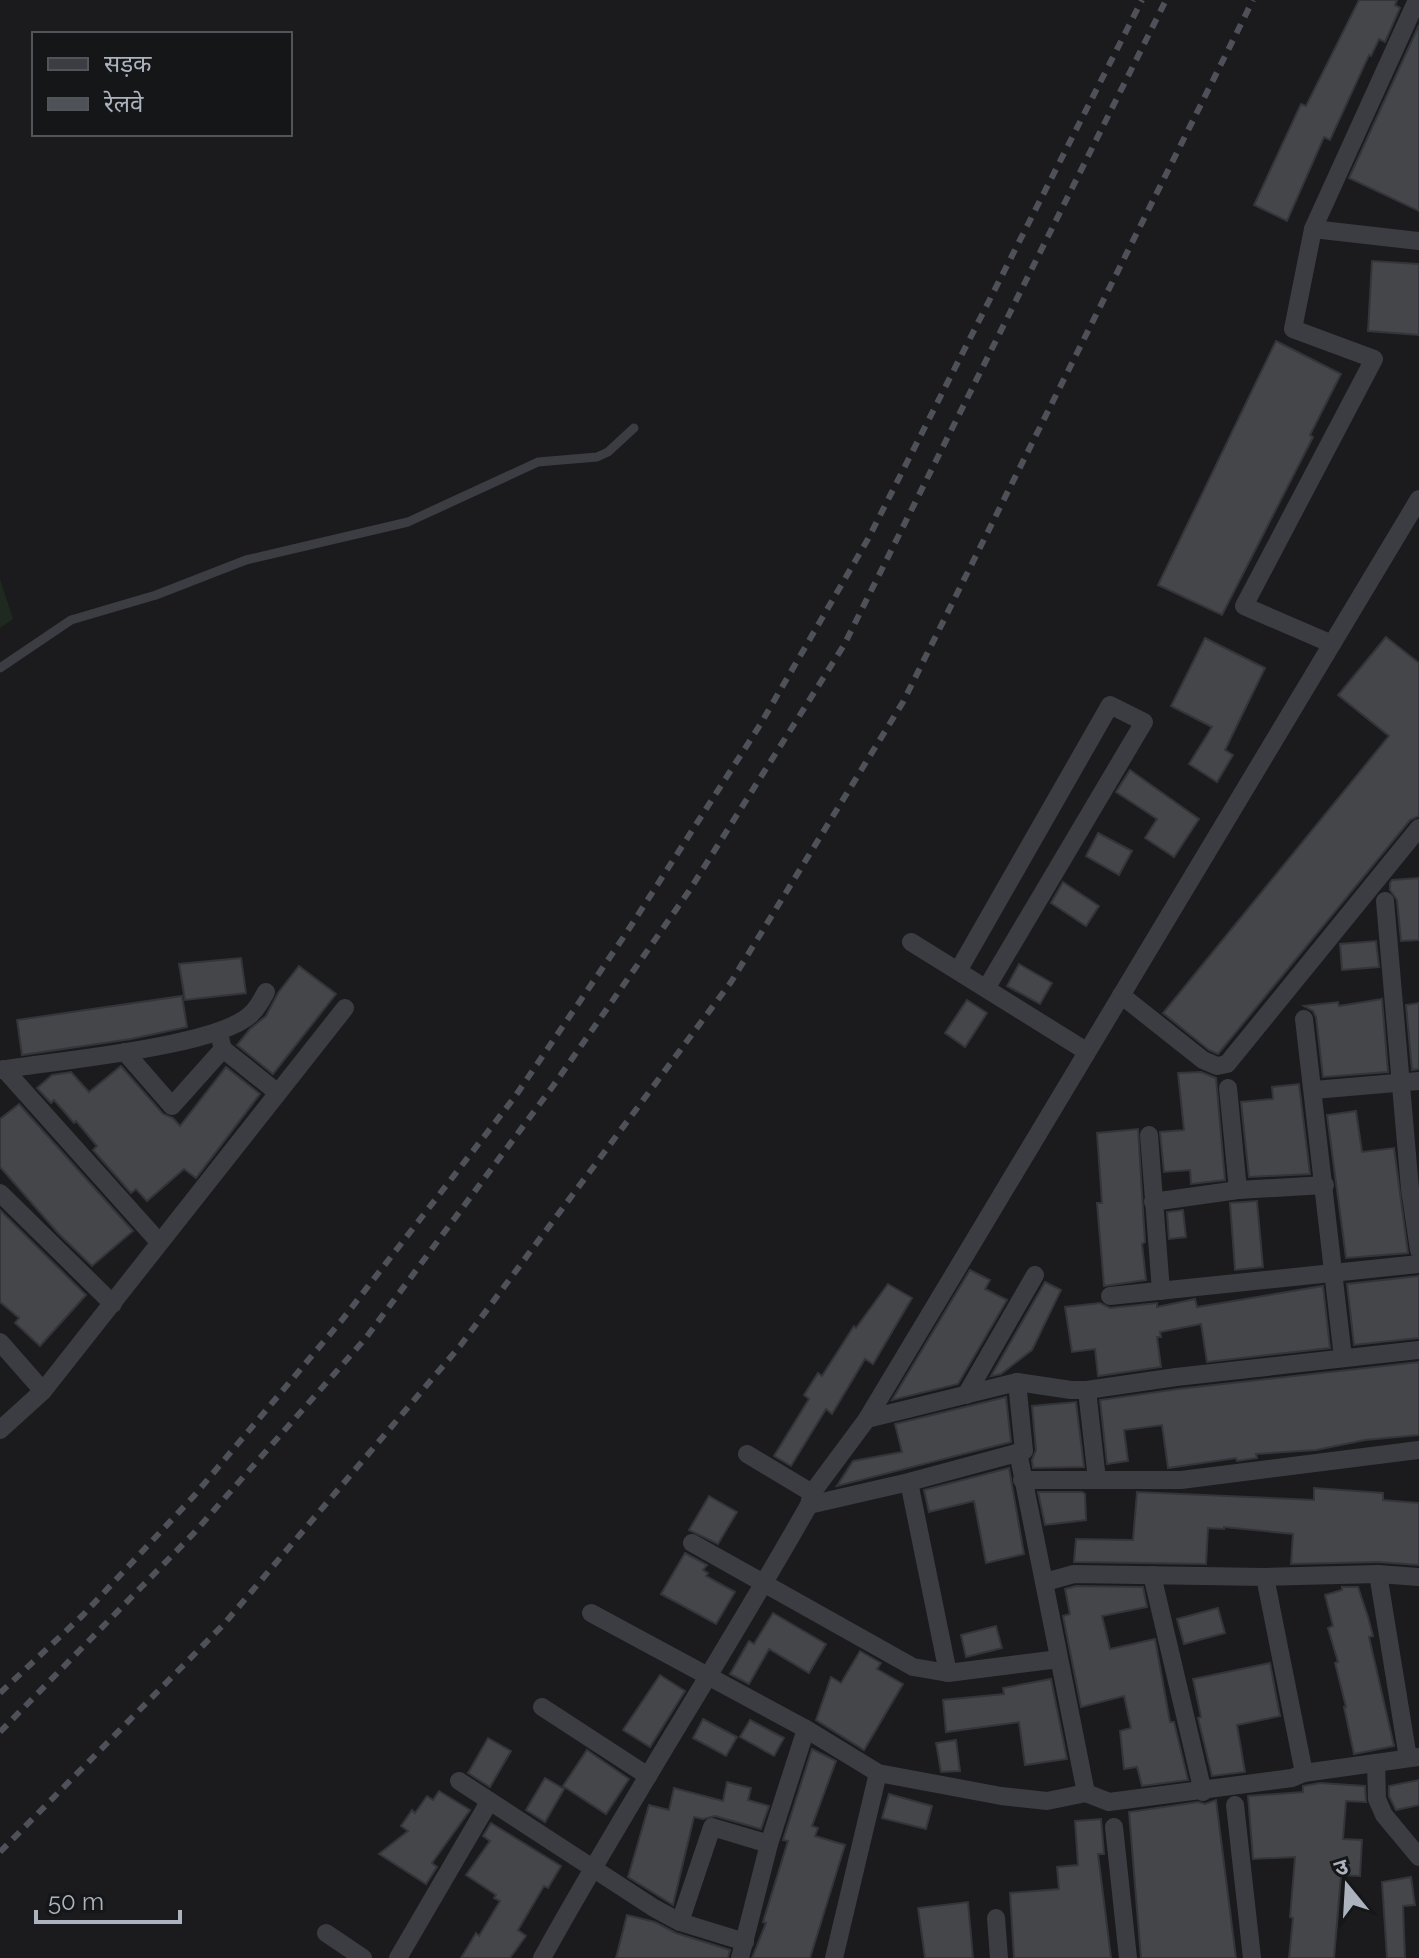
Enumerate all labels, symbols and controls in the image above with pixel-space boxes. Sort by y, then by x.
legend [32,32,292,136]
text: सड़क [104,49,152,78]
text: रेलवे [103,89,144,118]
north arrow [1307,1846,1387,1926]
text: उ [1331,1852,1352,1881]
scale bar [36,1874,180,1924]
text: 50 m [48,1887,104,1916]

